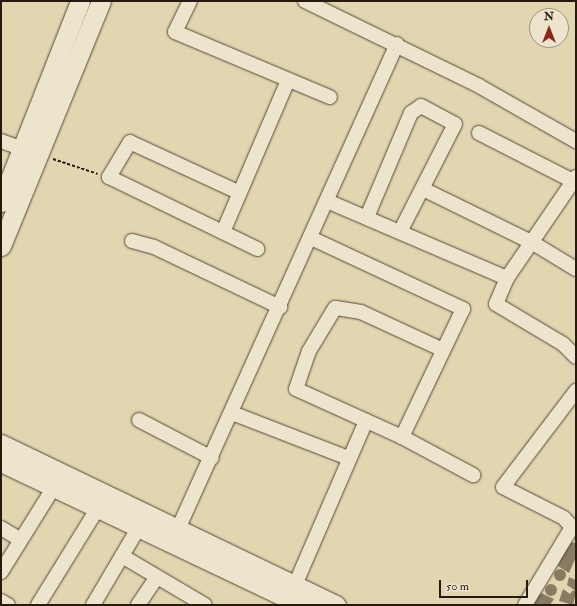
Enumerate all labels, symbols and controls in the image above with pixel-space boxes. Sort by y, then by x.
north arrow [529,8,569,48]
text: N [544,10,554,23]
scale bar [441,572,530,598]
text: 50 m [446,579,469,594]

